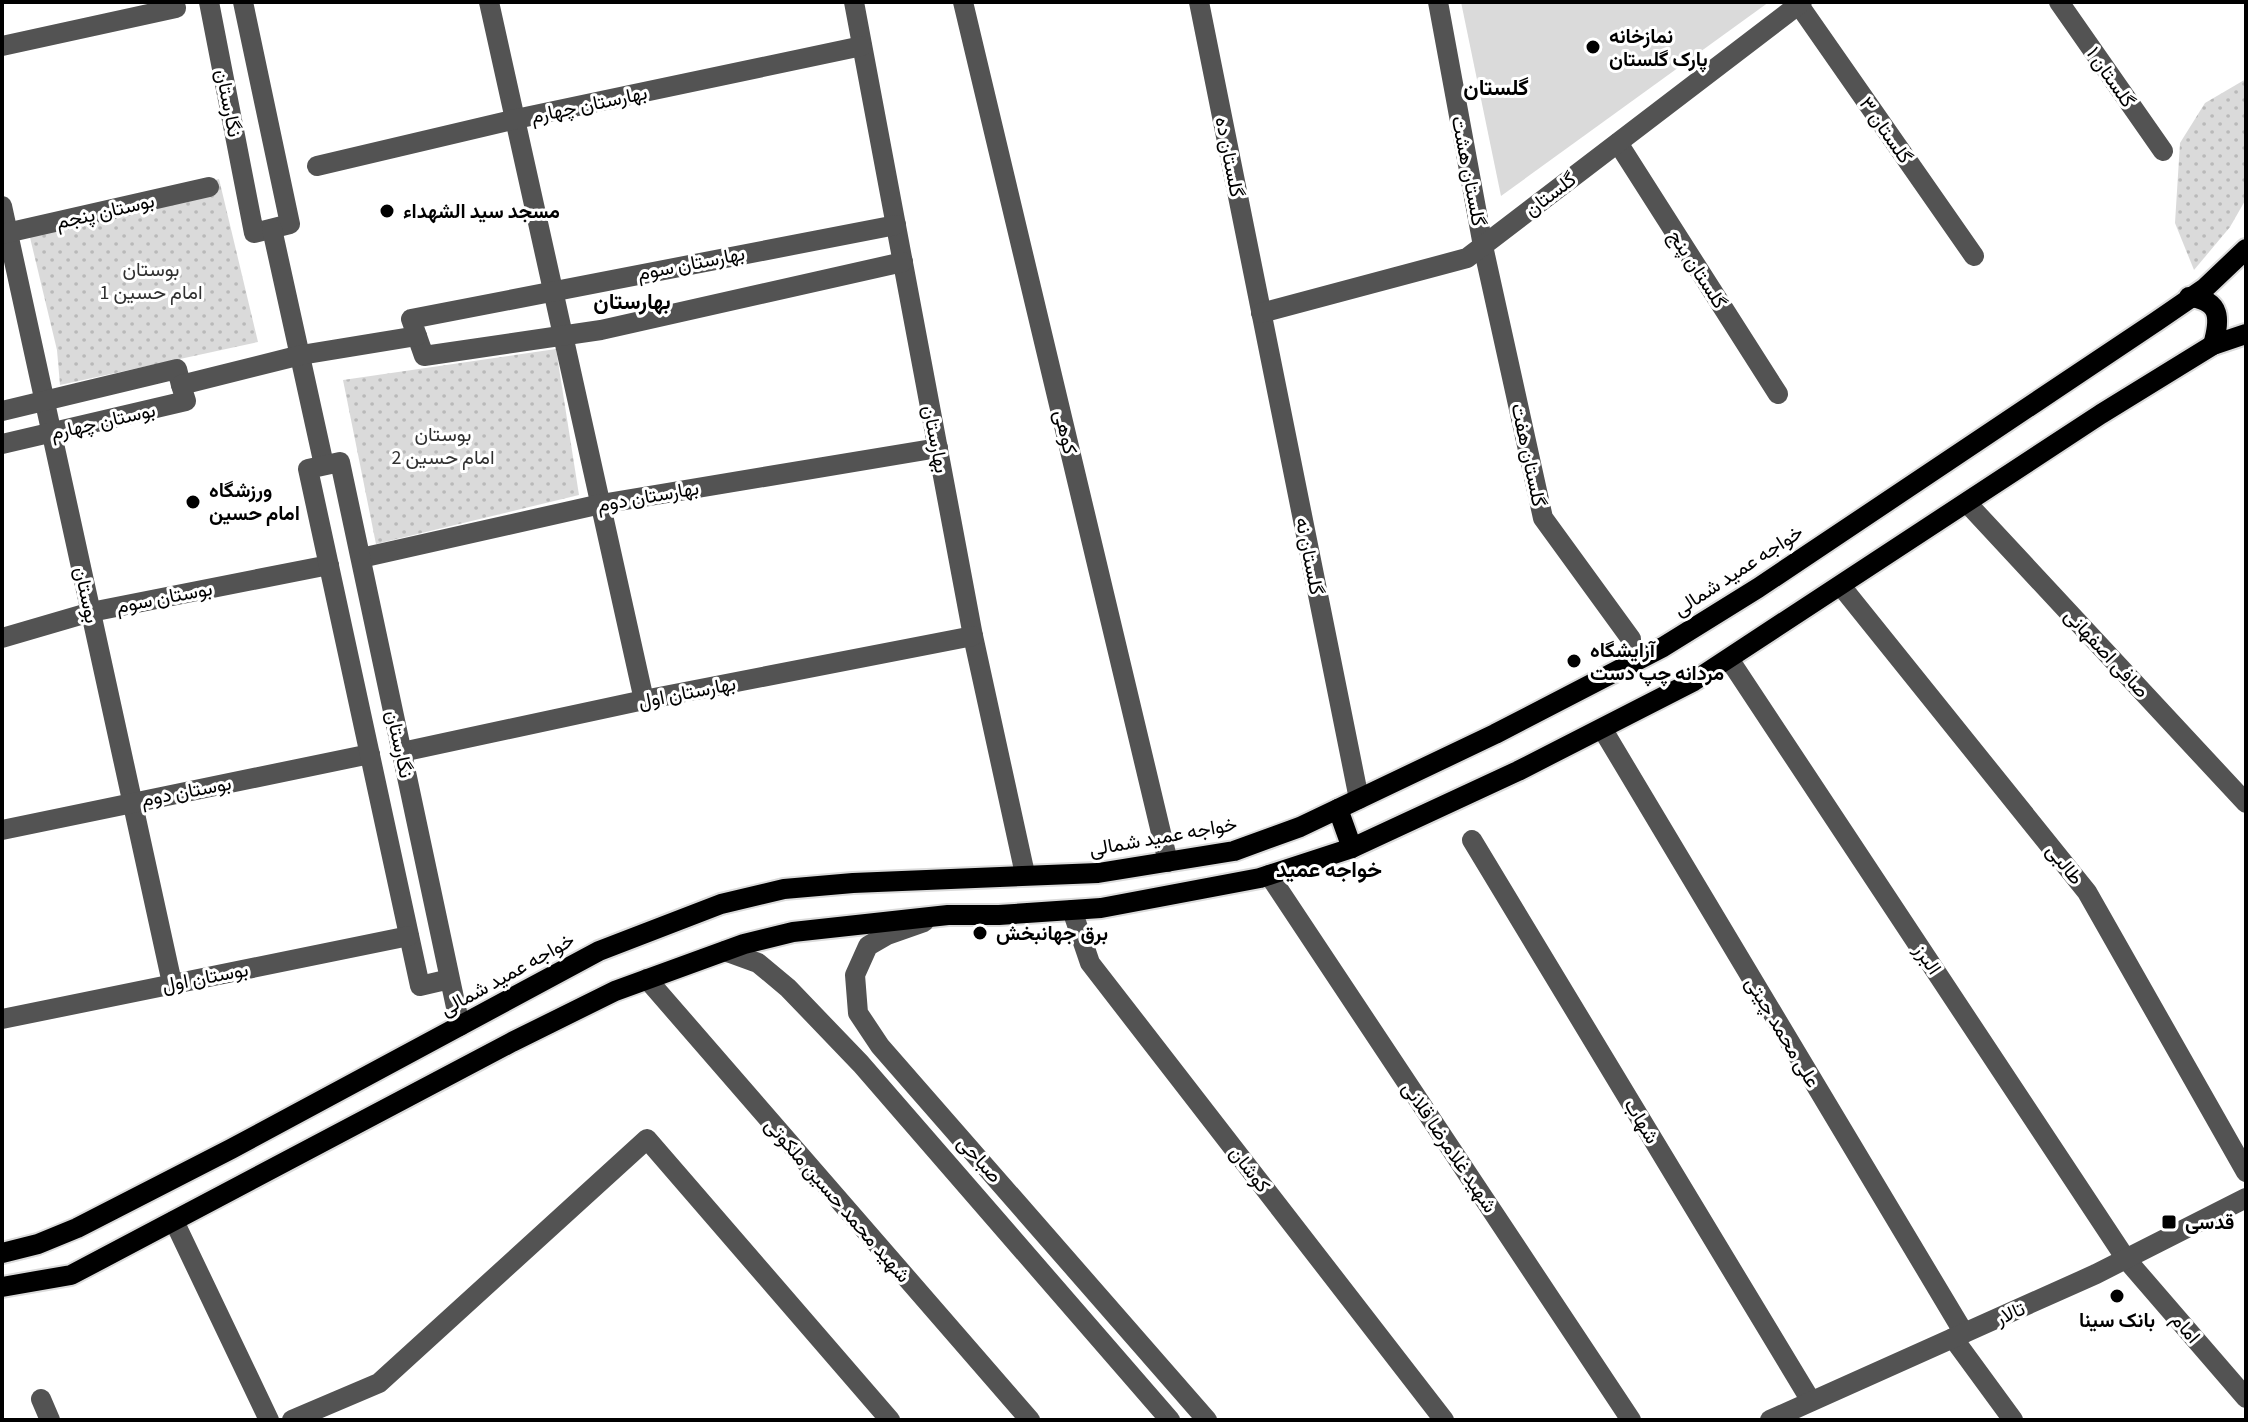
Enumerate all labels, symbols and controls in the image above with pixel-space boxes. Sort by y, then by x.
place label: نمازخانه پارک گلستان [1609,23,1708,74]
marker: نمازخانه پارک گلستان [1584,38,1602,56]
street label: گلستان ۱ [2079,42,2141,114]
street label: نگارستان [208,67,248,140]
district label: گلستان [1463,72,1529,104]
street label: بهارستان چهارم [528,79,650,131]
street label: گلستان ۳ [1852,92,1918,170]
street label: گلستان هشت [1444,114,1492,229]
street label: گلستان ده [1208,115,1251,200]
street label: گلستان [1519,166,1583,224]
street label: بوستان پنجم [53,187,157,237]
place label: مسجد سید الشهداء [403,198,560,226]
marker: مسجد سید الشهداء [378,202,396,220]
street label: گلستان پنج [1661,224,1733,315]
street label: بهارستان سوم [635,240,747,288]
park label: بوستان امام حسین 1 [99,256,203,307]
district label: بهارستان [593,286,671,318]
street label: بوستان چهارم [48,396,158,448]
street label: گلستان هفت [1503,401,1553,510]
street label: بهارستان [915,403,955,476]
street label: کوهی [1046,407,1084,457]
park label: بوستان امام حسین 2 [391,421,495,472]
street label: بهارستان دوم [595,474,701,520]
place label: ورزشگاه امام حسین [209,477,300,528]
marker: ورزشگاه امام حسین [184,493,202,511]
street label: گلستان نه [1288,515,1330,598]
street label: خواجه عمید شمالی [1668,518,1809,623]
street label: بوستان [66,564,106,626]
street label: بوستان سوم [114,575,215,621]
street label: صافی اصفهانی [2057,603,2155,705]
place label: آرایشگاه مردانه چپ دست [1590,637,1724,688]
marker: آرایشگاه مردانه چپ دست [1565,652,1583,670]
street label: بهارستان اول [636,670,738,716]
street label: نگارستان [378,708,420,781]
street label: بوستان دوم [139,770,234,814]
street label: خواجه عمید شمالی [1087,810,1239,864]
street label: طالبی [2039,838,2090,891]
district label: خواجه عمید [1276,854,1382,886]
place label: برق جهانبخش [996,920,1108,948]
marker: برق جهانبخش [971,924,989,942]
street label: خواجه عمید شمالی [435,926,580,1023]
street label: البرز [1906,938,1948,980]
street label: بوستان اول [160,956,251,1000]
street label: علی محمد چیتی [1738,972,1826,1093]
street label: شهید غلامرضا قلانی [1395,1076,1503,1219]
street label: شهاب [1617,1094,1666,1149]
street label: شهید محمد حسین ملکوتی [758,1112,917,1289]
street label: صباحی [950,1130,1008,1190]
street label: کوشان [1222,1140,1276,1199]
place label: قدسی [2185,1209,2234,1237]
marker: قدسی [2160,1213,2178,1231]
marker: بانک سینا [2108,1287,2126,1305]
street label: تالار [1990,1295,2030,1333]
place label: بانک سینا [2079,1307,2155,1335]
street label: امام [2164,1307,2206,1350]

